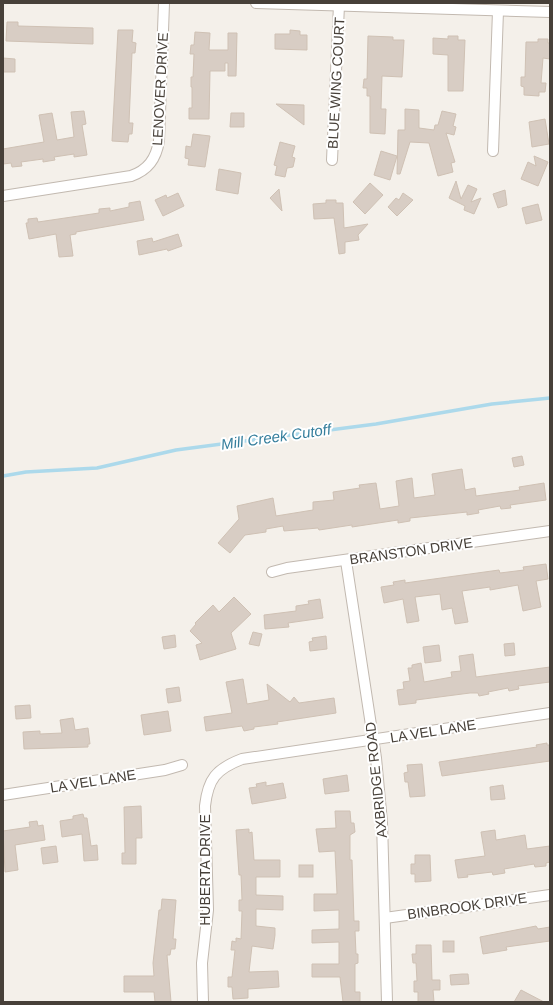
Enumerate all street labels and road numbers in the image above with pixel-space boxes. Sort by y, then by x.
street label: BLUE WING COURT [325,16,347,149]
street label: LENOVER DRIVE [149,32,171,146]
street label: BRANSTON DRIVE [348,534,474,568]
street label: LA VEL LANE [389,716,477,746]
street label: AXBRIDGE ROAD [362,721,390,839]
street label: LA VEL LANE [49,766,137,796]
street label: HUBERTA DRIVE [197,814,213,926]
street label: BINBROOK DRIVE [406,890,528,922]

